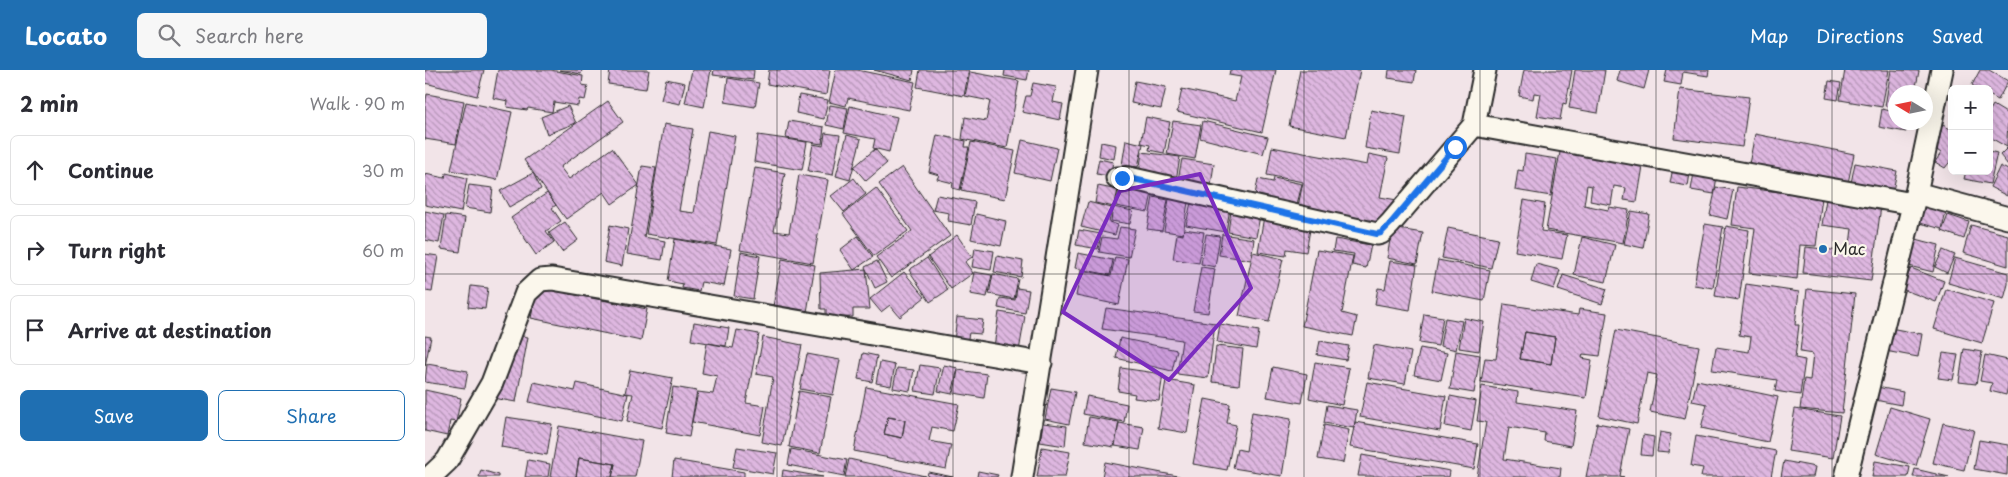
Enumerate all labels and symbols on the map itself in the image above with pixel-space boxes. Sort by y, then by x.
north arrow [1888,85,1933,130]
route start [1444,136,1467,159]
route end [1111,167,1134,190]
place label: Mac [1833,236,1865,260]
marker: Mac [1817,243,1829,255]

